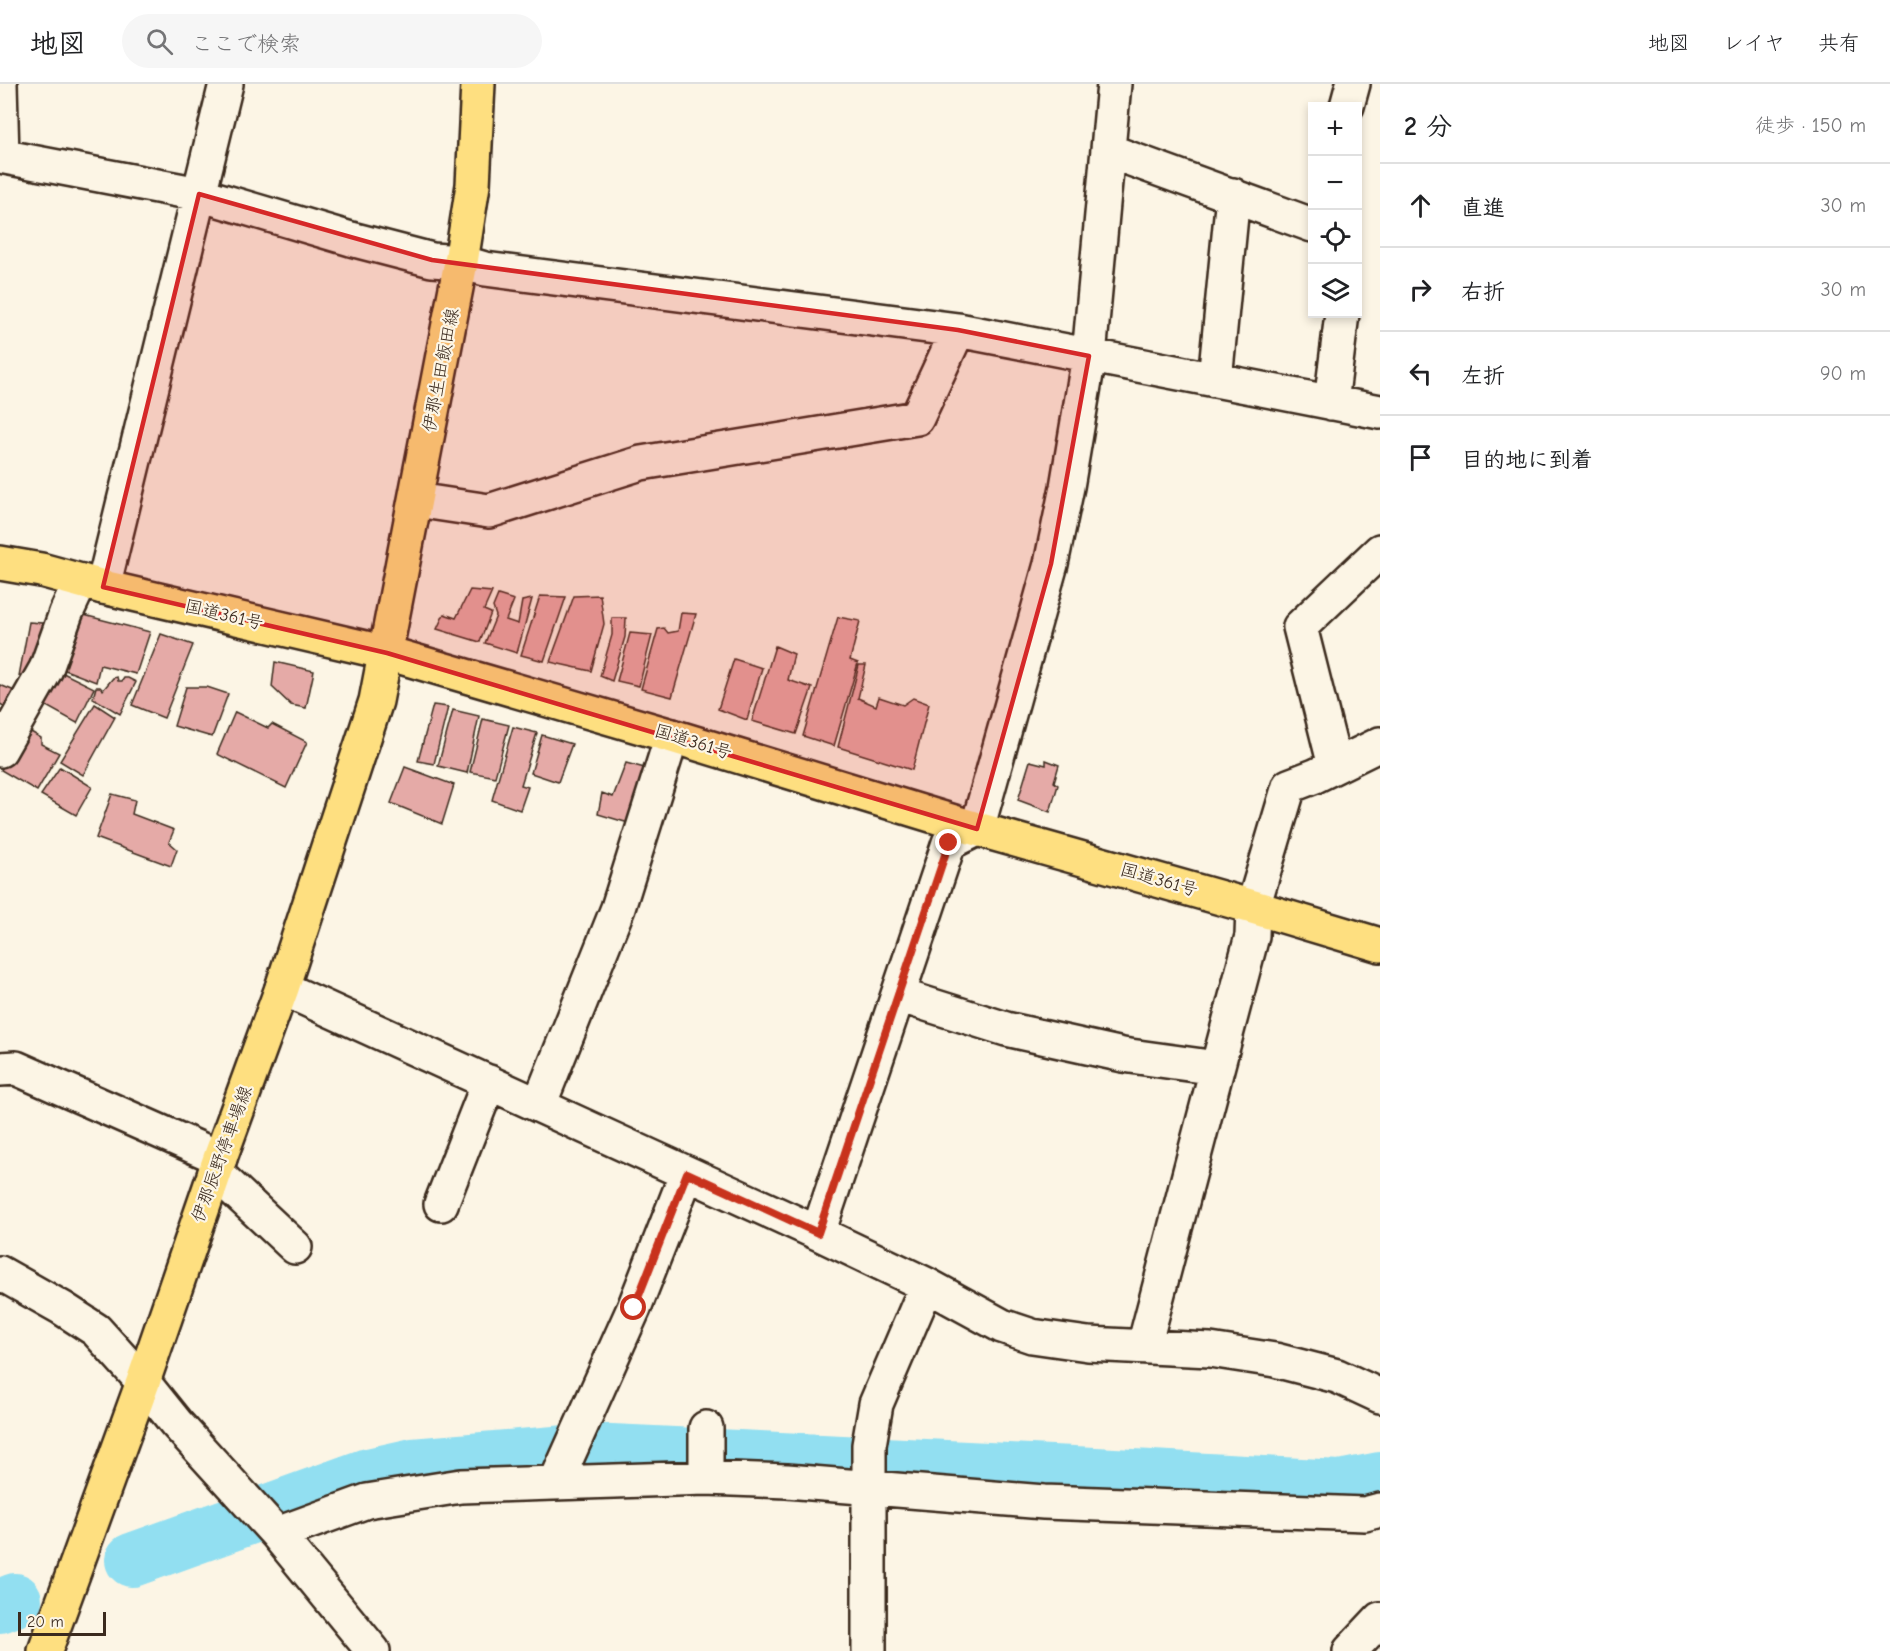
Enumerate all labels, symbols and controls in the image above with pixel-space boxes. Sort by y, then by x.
search box [122,14,542,68]
icon: search [143,25,176,58]
text: 地図 [30,28,86,60]
text: ここで検索 [191,31,301,57]
text: 地図 [1648,31,1690,55]
text: レイヤ [1723,31,1785,55]
text: 共有 [1818,31,1860,55]
map controls [1308,102,1362,318]
button: + [1308,102,1362,156]
text: 2 分 [1404,112,1452,142]
text: 徒歩 · 150 m [1755,114,1866,137]
button: − [1308,156,1362,210]
icon: ahead [1404,189,1437,222]
text: 30 m [1820,194,1866,217]
text: 直進 [1461,195,1505,221]
button: locate [1308,210,1362,264]
button: layers [1308,264,1362,318]
icon: right [1404,273,1437,306]
text: 30 m [1820,278,1866,301]
text: 右折 [1461,279,1505,305]
street label: 伊那生田飯田線 [419,306,463,434]
icon: left [1404,357,1437,390]
text: 90 m [1820,362,1866,385]
text: 左折 [1461,363,1505,389]
icon: arrive [1404,441,1437,474]
text: 目的地に到着 [1461,447,1593,473]
street label: 国道361号 [183,596,265,634]
street label: 国道361号 [652,720,734,764]
route end [935,829,961,855]
street label: 国道361号 [1118,859,1200,901]
street label: 伊那辰野停車場線 [188,1083,256,1225]
route start [620,1294,646,1320]
scale bar [18,1609,106,1636]
text: 20 m [27,1613,64,1631]

